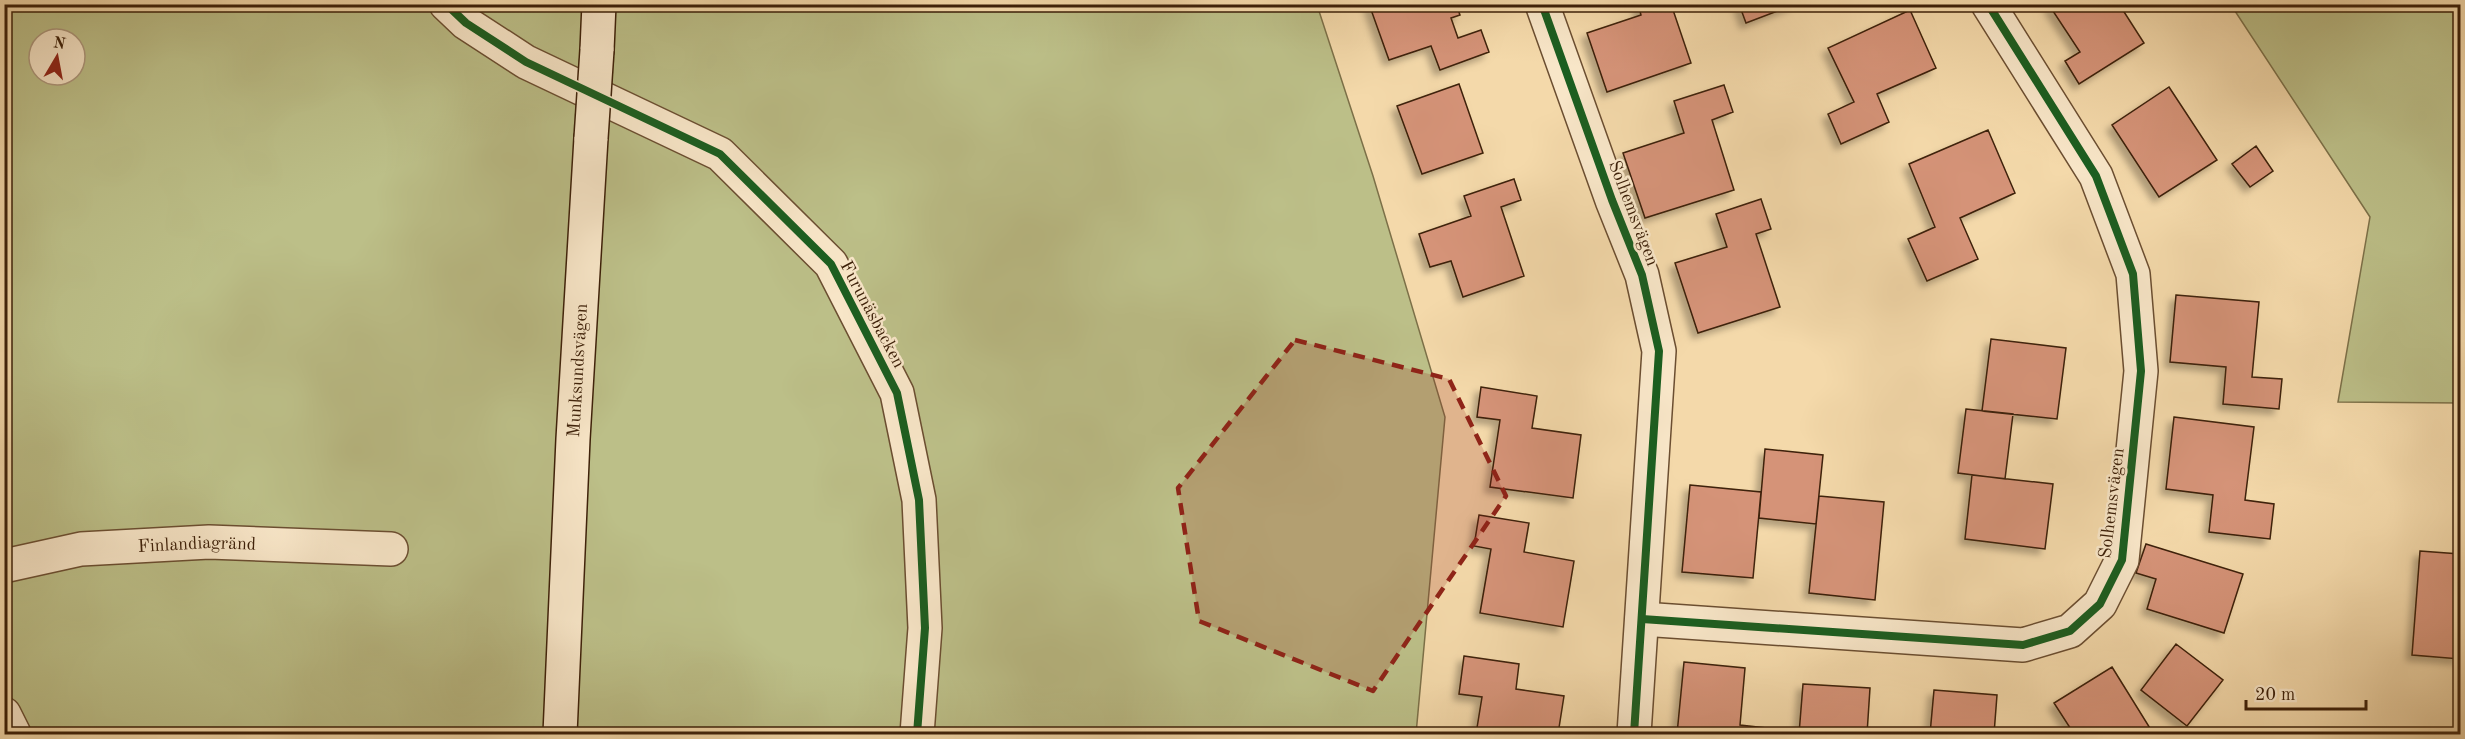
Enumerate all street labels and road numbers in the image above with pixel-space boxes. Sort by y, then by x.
street label: Solhemsvägen [1605,158,1662,269]
street label: Furunäsbacken [836,258,908,371]
street label: Munksundsvägen [565,303,591,438]
street label: Solhemsvägen [2096,447,2128,559]
street label: Finlandiagränd [137,534,257,556]

